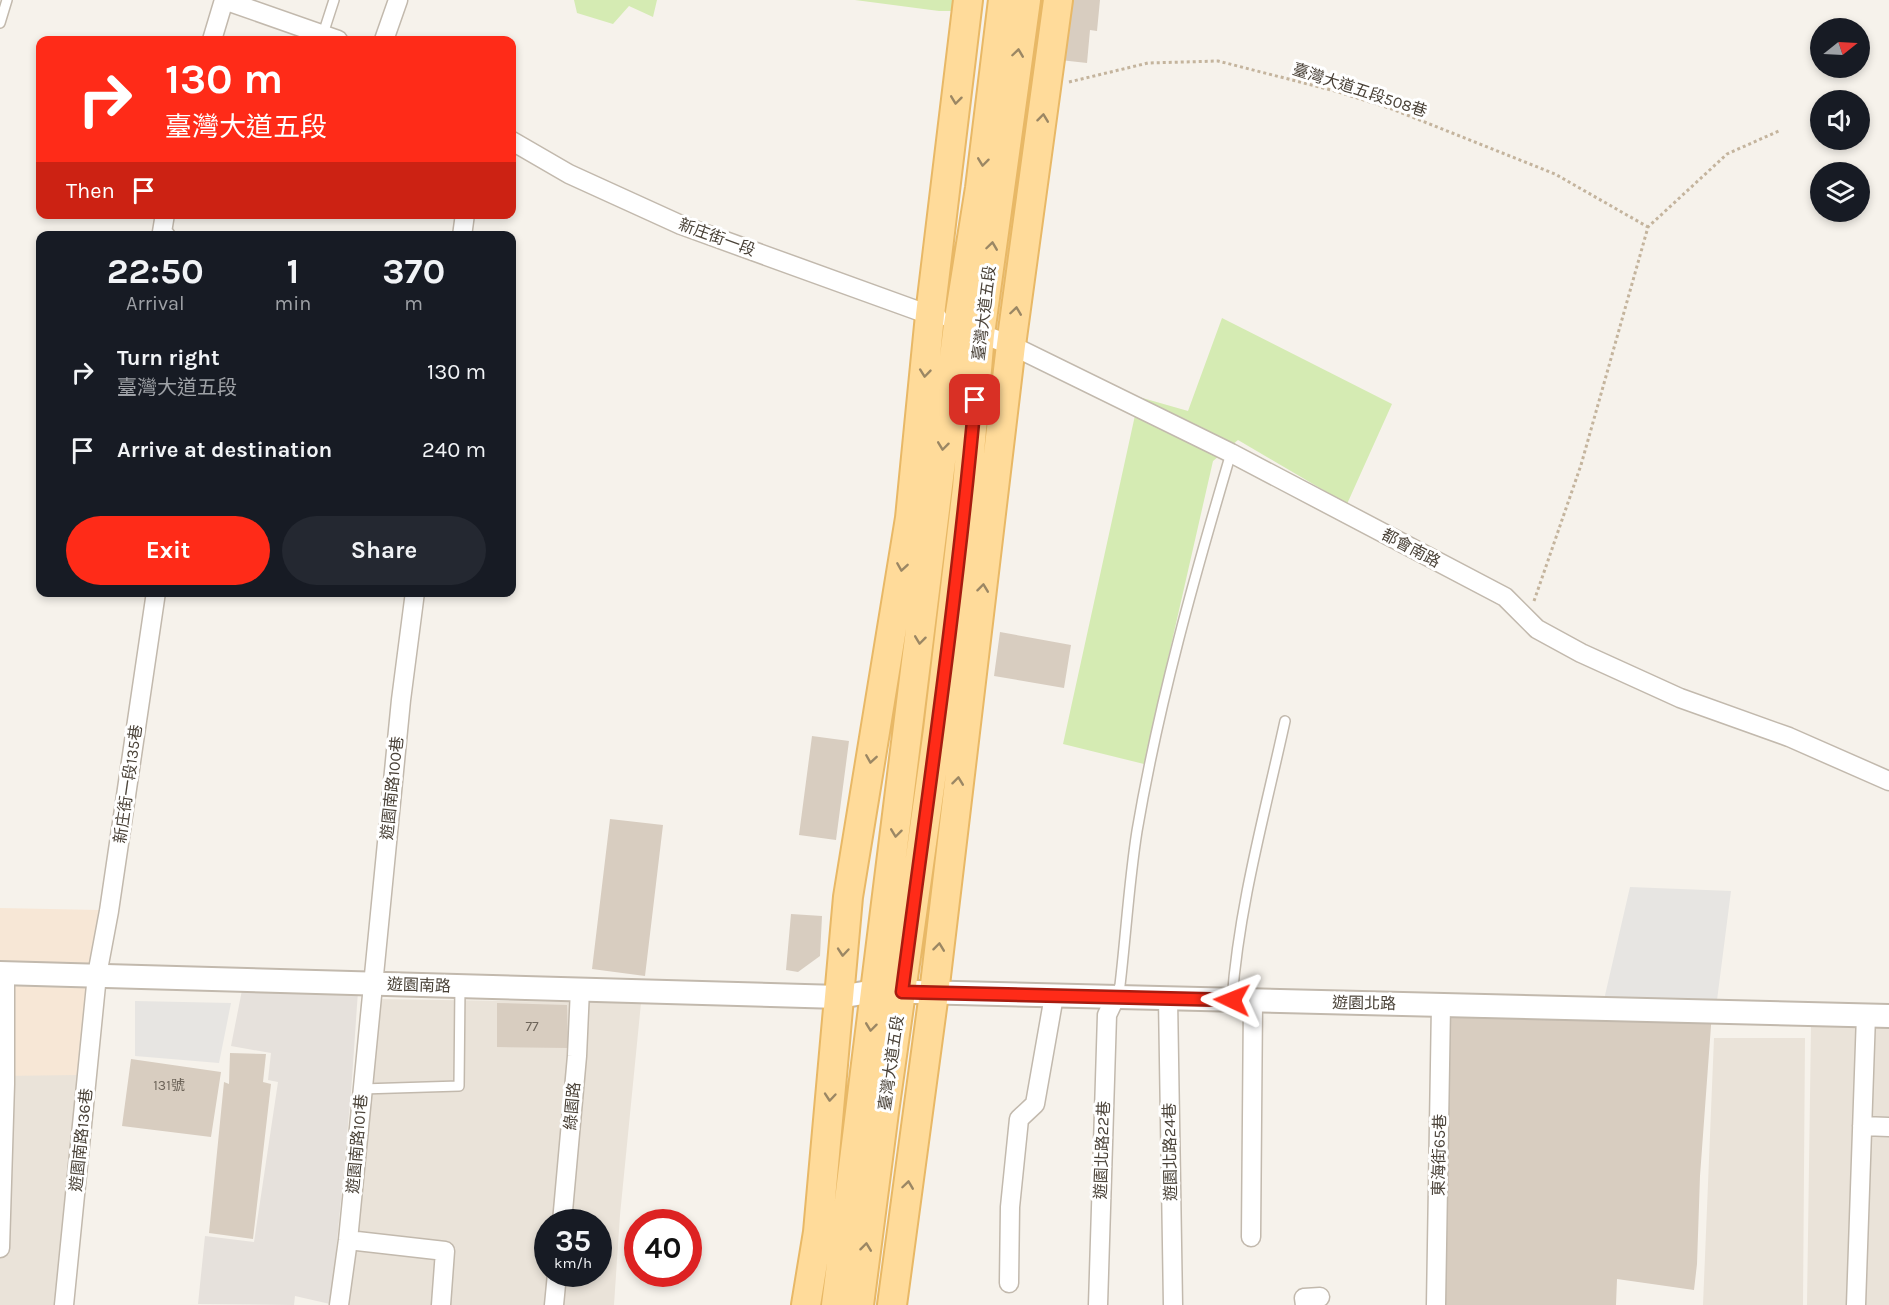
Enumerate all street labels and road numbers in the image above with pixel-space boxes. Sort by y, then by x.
street label: 臺灣大道五段508巷 [1290,59,1430,121]
street label: 新庄街一段 [676,214,758,260]
street label: 臺灣大道五段 [969,264,999,362]
street label: 都會南路 [1378,525,1444,571]
street label: 新庄街一段135巷 [110,723,146,845]
street label: 遊園南路100巷 [377,735,407,841]
street label: 遊園南路 [387,974,451,996]
street label: 遊園北路 [1332,993,1396,1013]
street label: 臺灣大道五段 [875,1014,907,1112]
street label: 綠園路 [560,1081,584,1131]
street label: 遊園南路136巷 [66,1087,96,1193]
street label: 遊園南路101巷 [343,1093,371,1195]
street label: 遊園北路22巷 [1091,1100,1113,1200]
street label: 遊園北路24巷 [1160,1103,1180,1201]
street label: 東海街65巷 [1429,1114,1449,1196]

